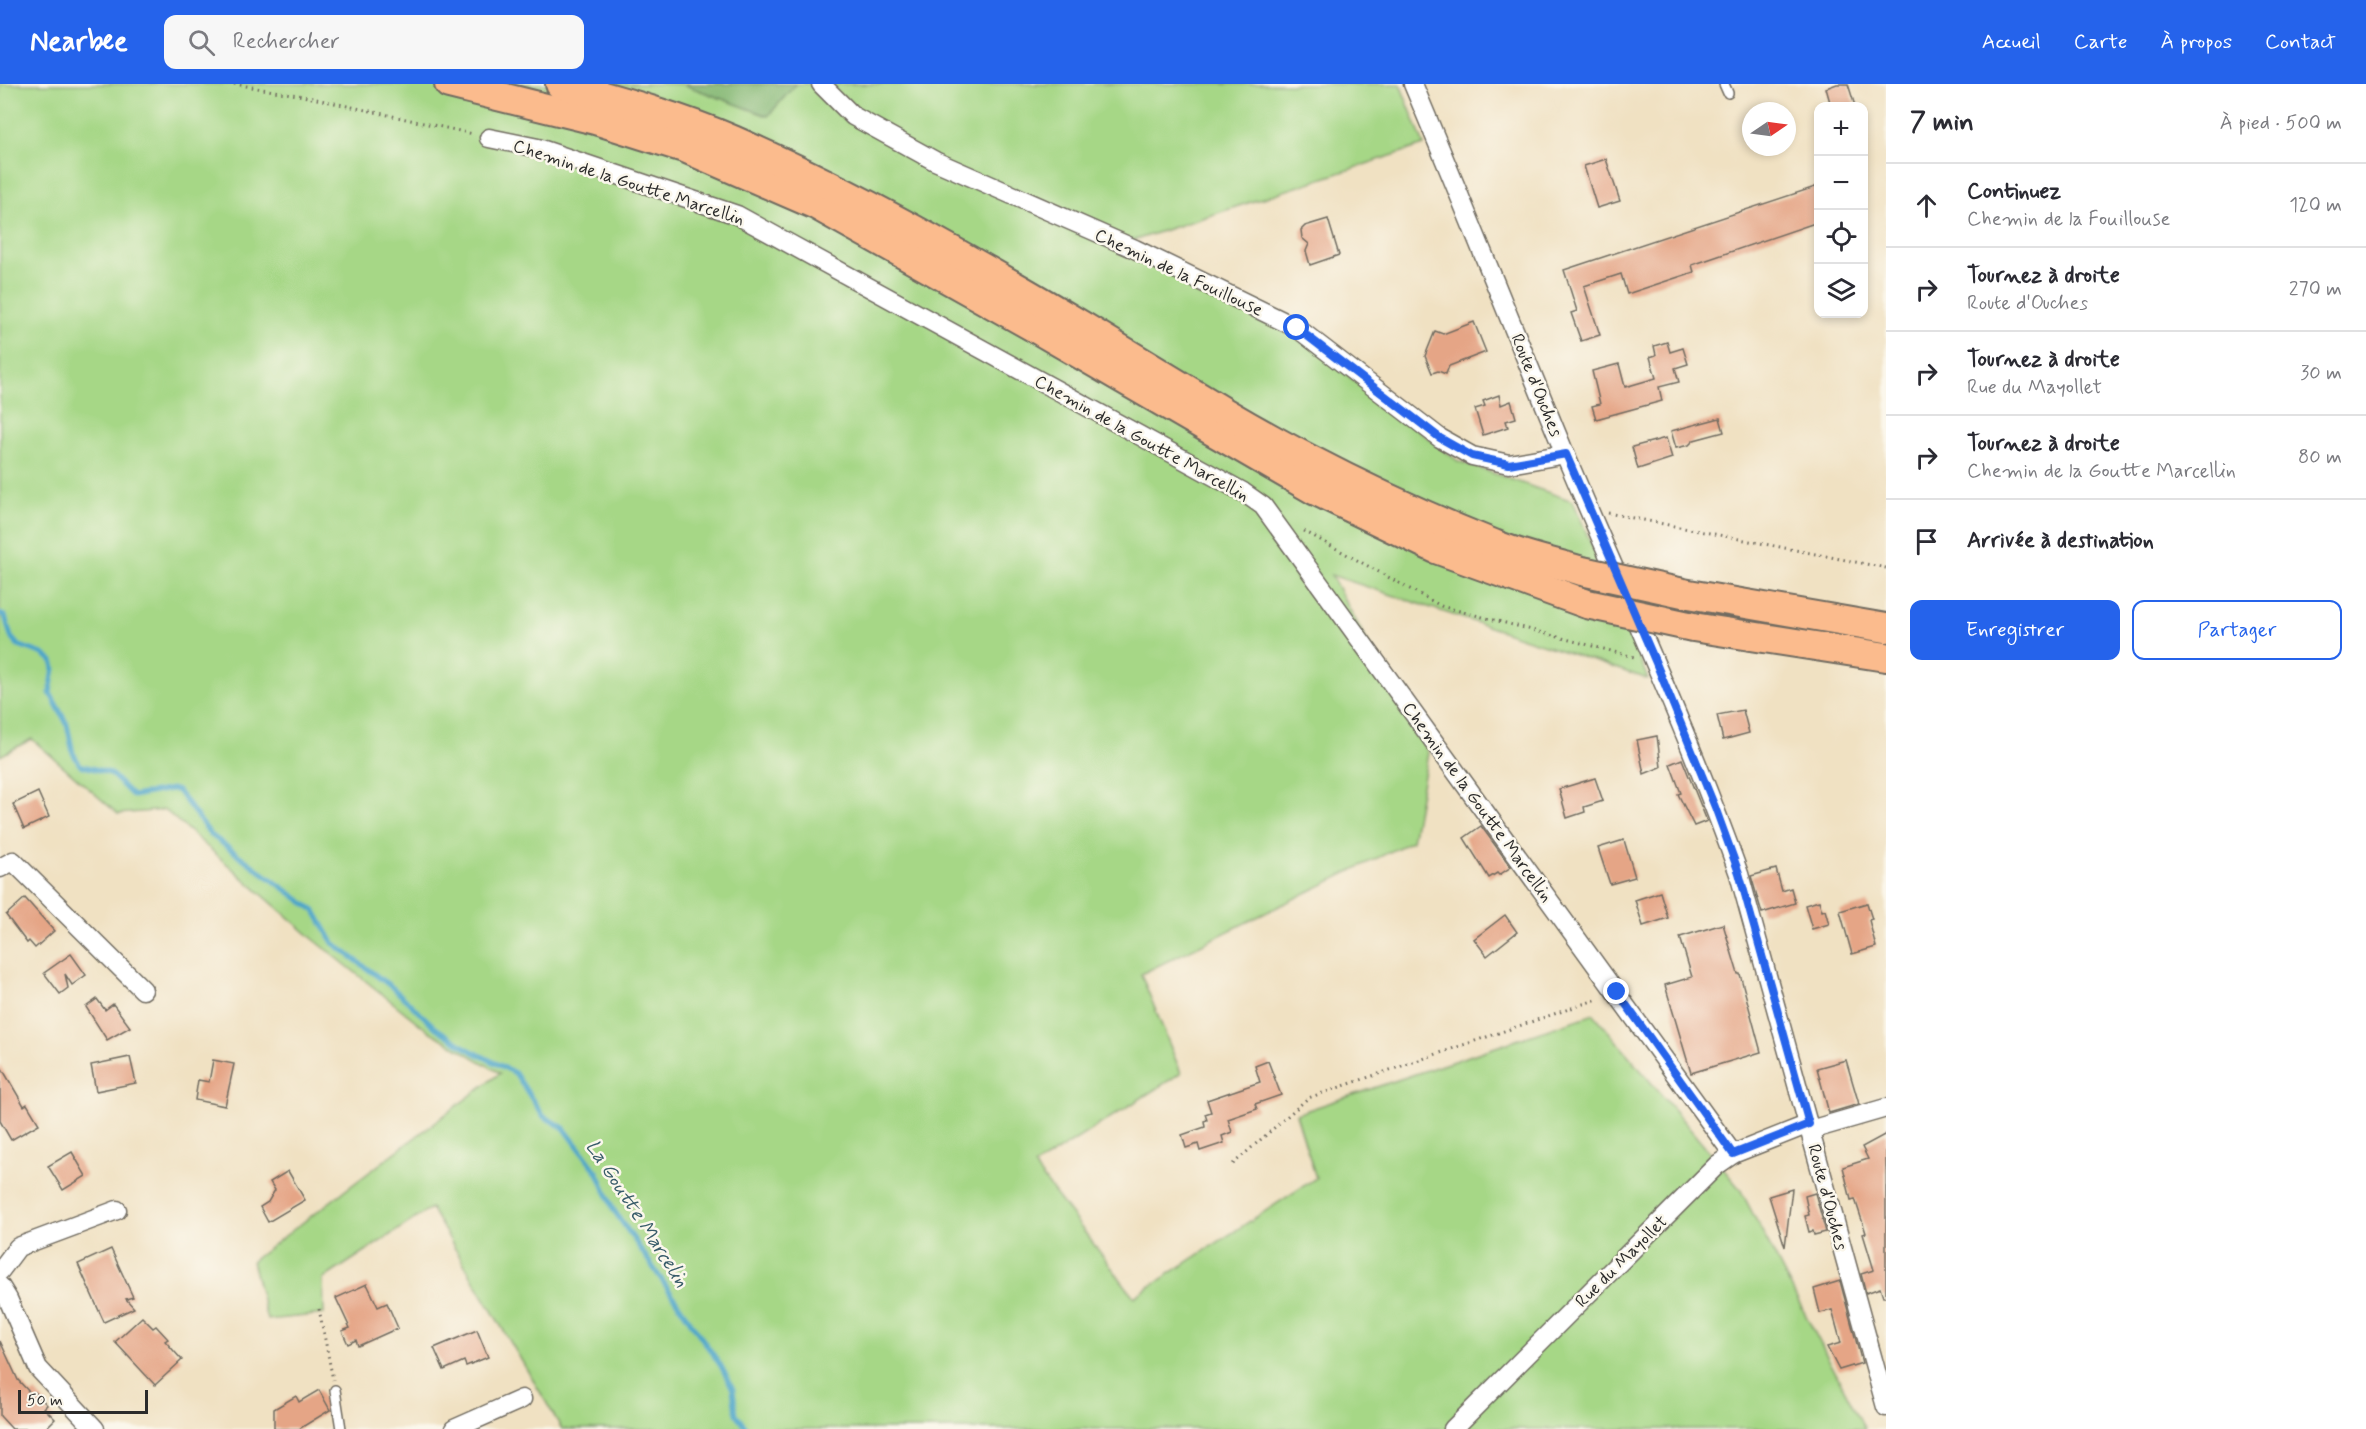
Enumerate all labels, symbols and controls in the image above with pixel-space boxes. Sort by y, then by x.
search box [164,15,584,69]
text: Nearbee [30,24,128,61]
icon: search [185,26,218,59]
text: Rechercher [233,28,340,56]
text: Accueil [1982,28,2041,56]
text: Carte [2074,28,2128,56]
text: À propos [2161,28,2232,56]
text: Contact [2265,28,2336,56]
north arrow [1742,102,1796,156]
map controls [1814,102,1868,318]
button: + [1814,102,1868,156]
text: 7 min [1910,106,1974,140]
text: À pied · 500 m [2220,110,2342,137]
street label: Chemin de la Goutte Marcellin [510,134,747,232]
button: − [1814,156,1868,210]
text: Continuez [1967,178,2061,206]
icon: ahead [1910,189,1943,222]
text: 120 m [2289,192,2342,219]
text: Chemin de la Fouillouse [1967,206,2170,233]
button: locate [1814,210,1868,264]
street label: Chemin de la Fouillouse [1091,223,1267,323]
text: Tournez à droite [1967,262,2120,290]
button: layers [1814,264,1868,318]
icon: right [1910,273,1943,306]
text: 270 m [2289,276,2342,303]
text: Route d'Ouches [1967,290,2088,317]
route start [1283,314,1309,340]
street label: Route d'Ouches [1505,330,1568,440]
text: Tournez à droite [1967,346,2120,374]
icon: right [1910,357,1943,390]
text: 30 m [2300,360,2342,387]
street label: Chemin de la Goutte Marcellin [1030,370,1253,508]
text: Rue du Mayollet [1967,374,2102,401]
text: Tournez à droite [1967,430,2120,458]
icon: right [1910,441,1943,474]
text: 80 m [2298,444,2342,471]
text: Chemin de la Goutte Marcellin [1967,458,2236,485]
icon: arrive [1910,525,1943,558]
text: Arrivée à destination [1967,527,2154,555]
button: Enregistrer [1910,600,2120,660]
button: Partager [2132,600,2342,660]
street label: Chemin de la Goutte Marcellin [1396,698,1558,908]
route end [1603,978,1629,1004]
water label: La Goutte Marcelin [579,1135,695,1293]
street label: Route d'Ouches [1801,1142,1853,1253]
street label: Rue du Mayollet [1570,1210,1673,1313]
scale bar [18,1387,148,1414]
text: 50 m [27,1390,63,1411]

